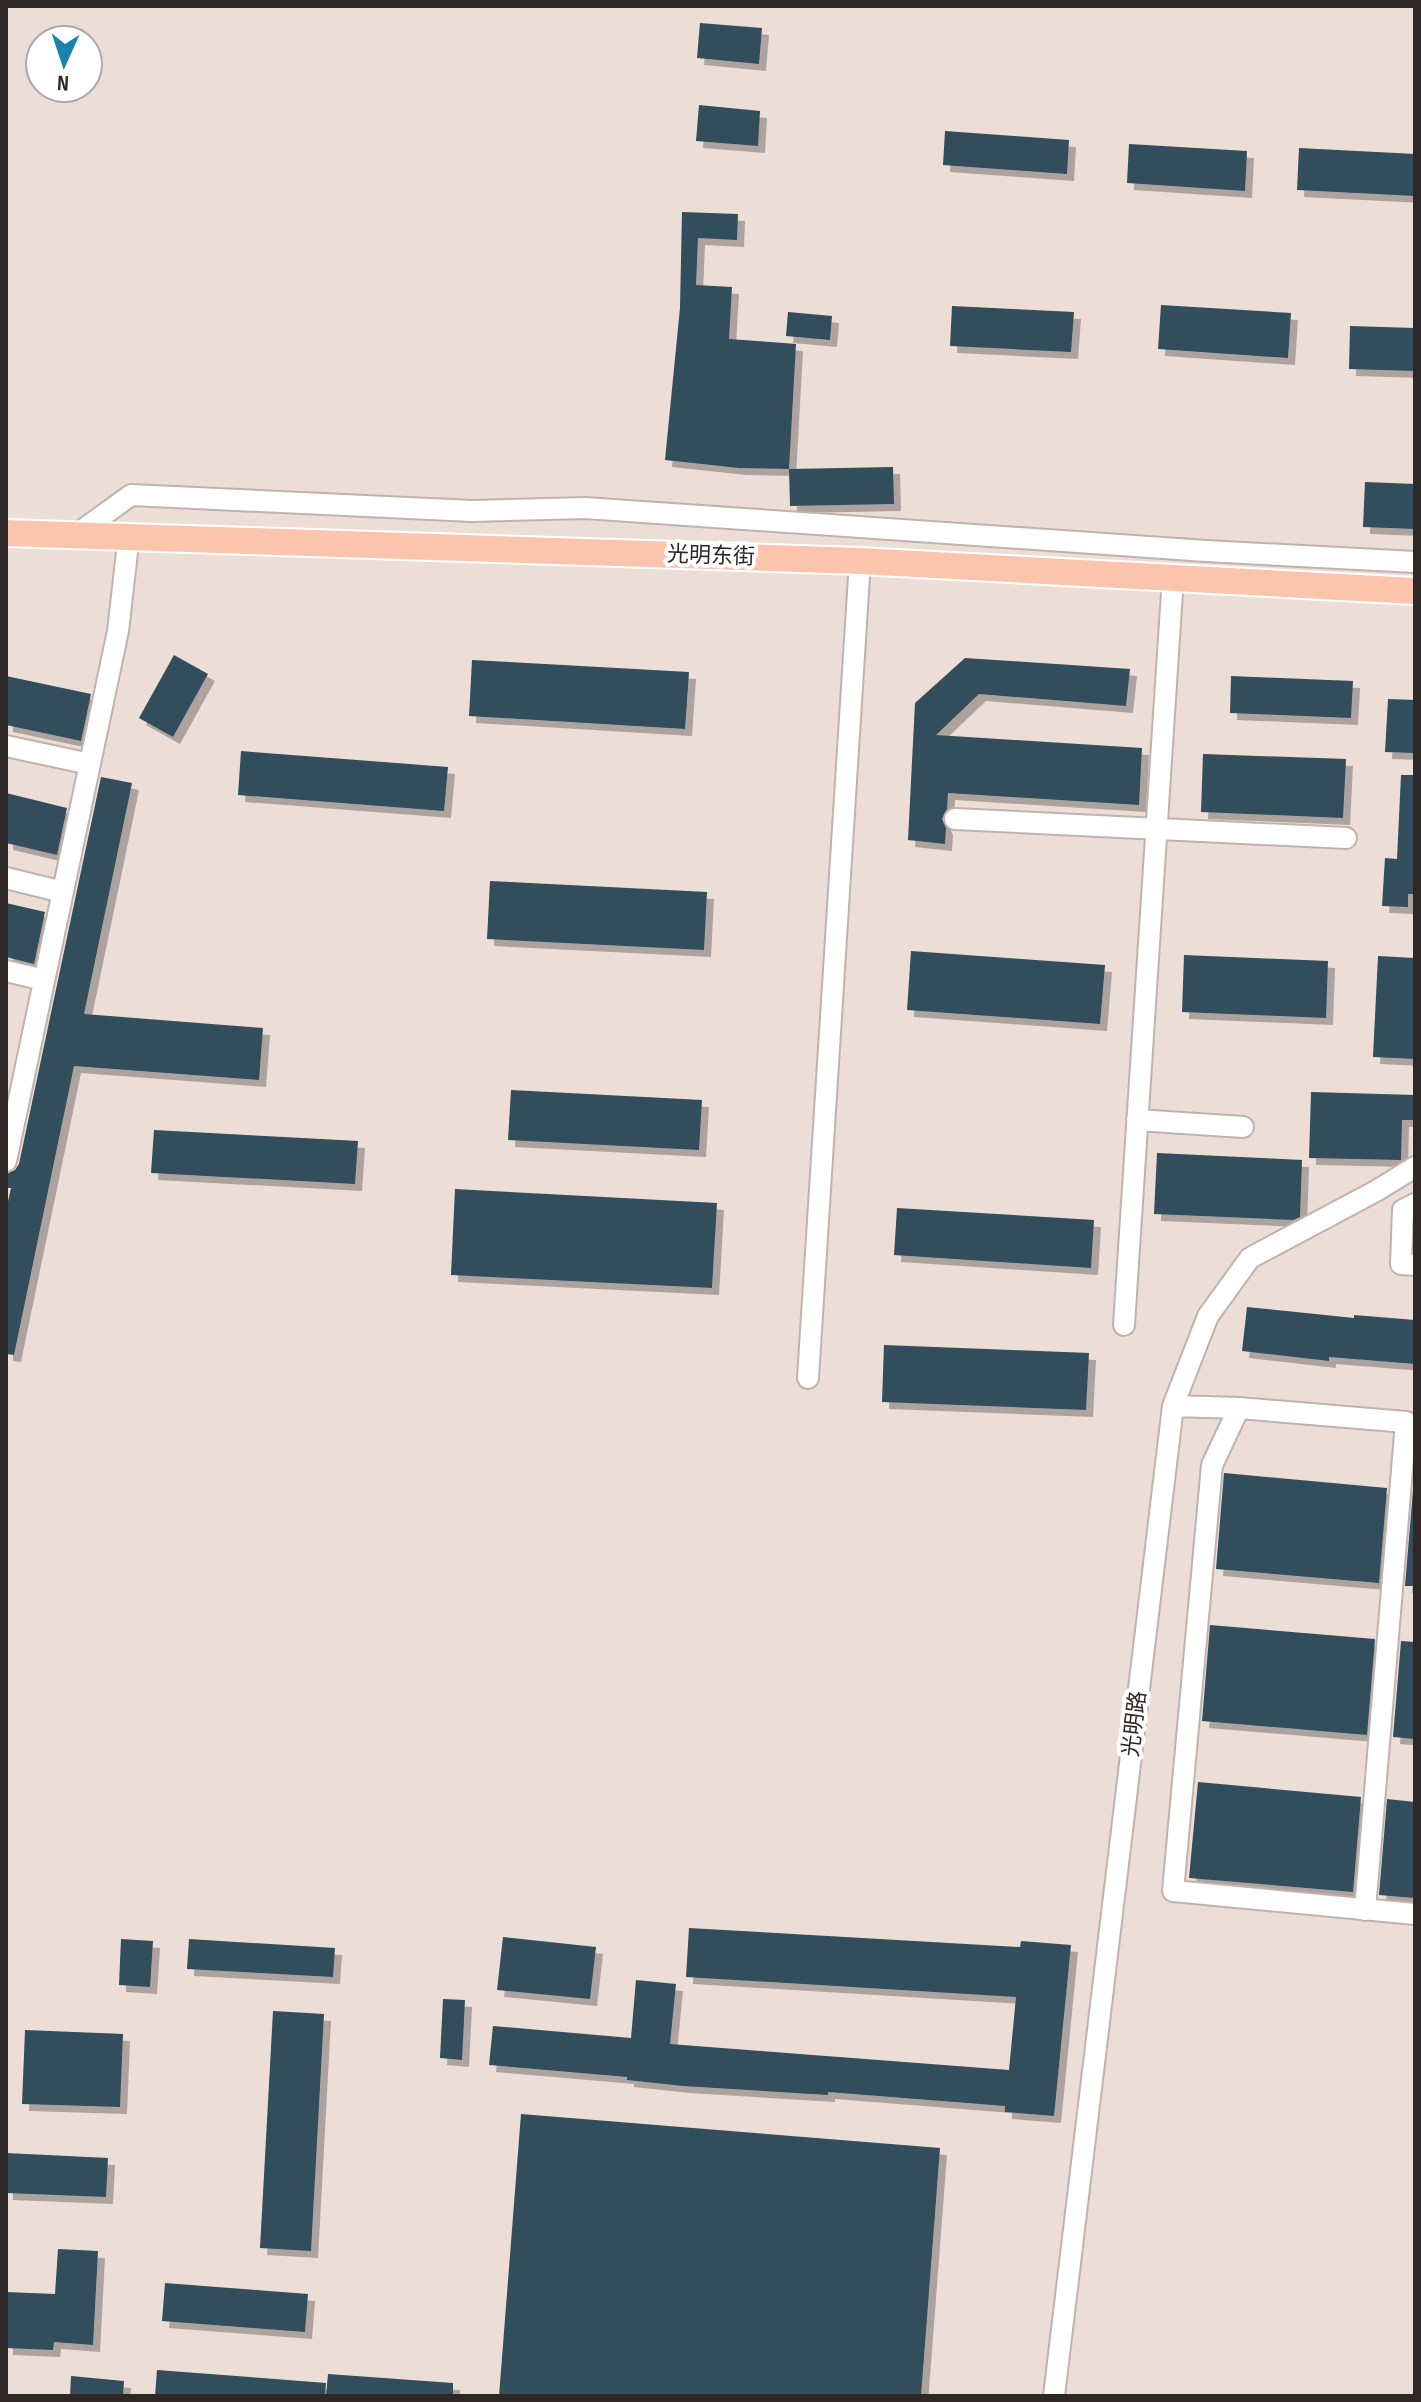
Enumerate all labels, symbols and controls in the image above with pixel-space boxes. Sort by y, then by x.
north arrow [24,24,104,104]
text: N [56,69,70,96]
street label: 光明东街 [667,541,755,571]
street label: 光明路 [1118,1690,1152,1758]

